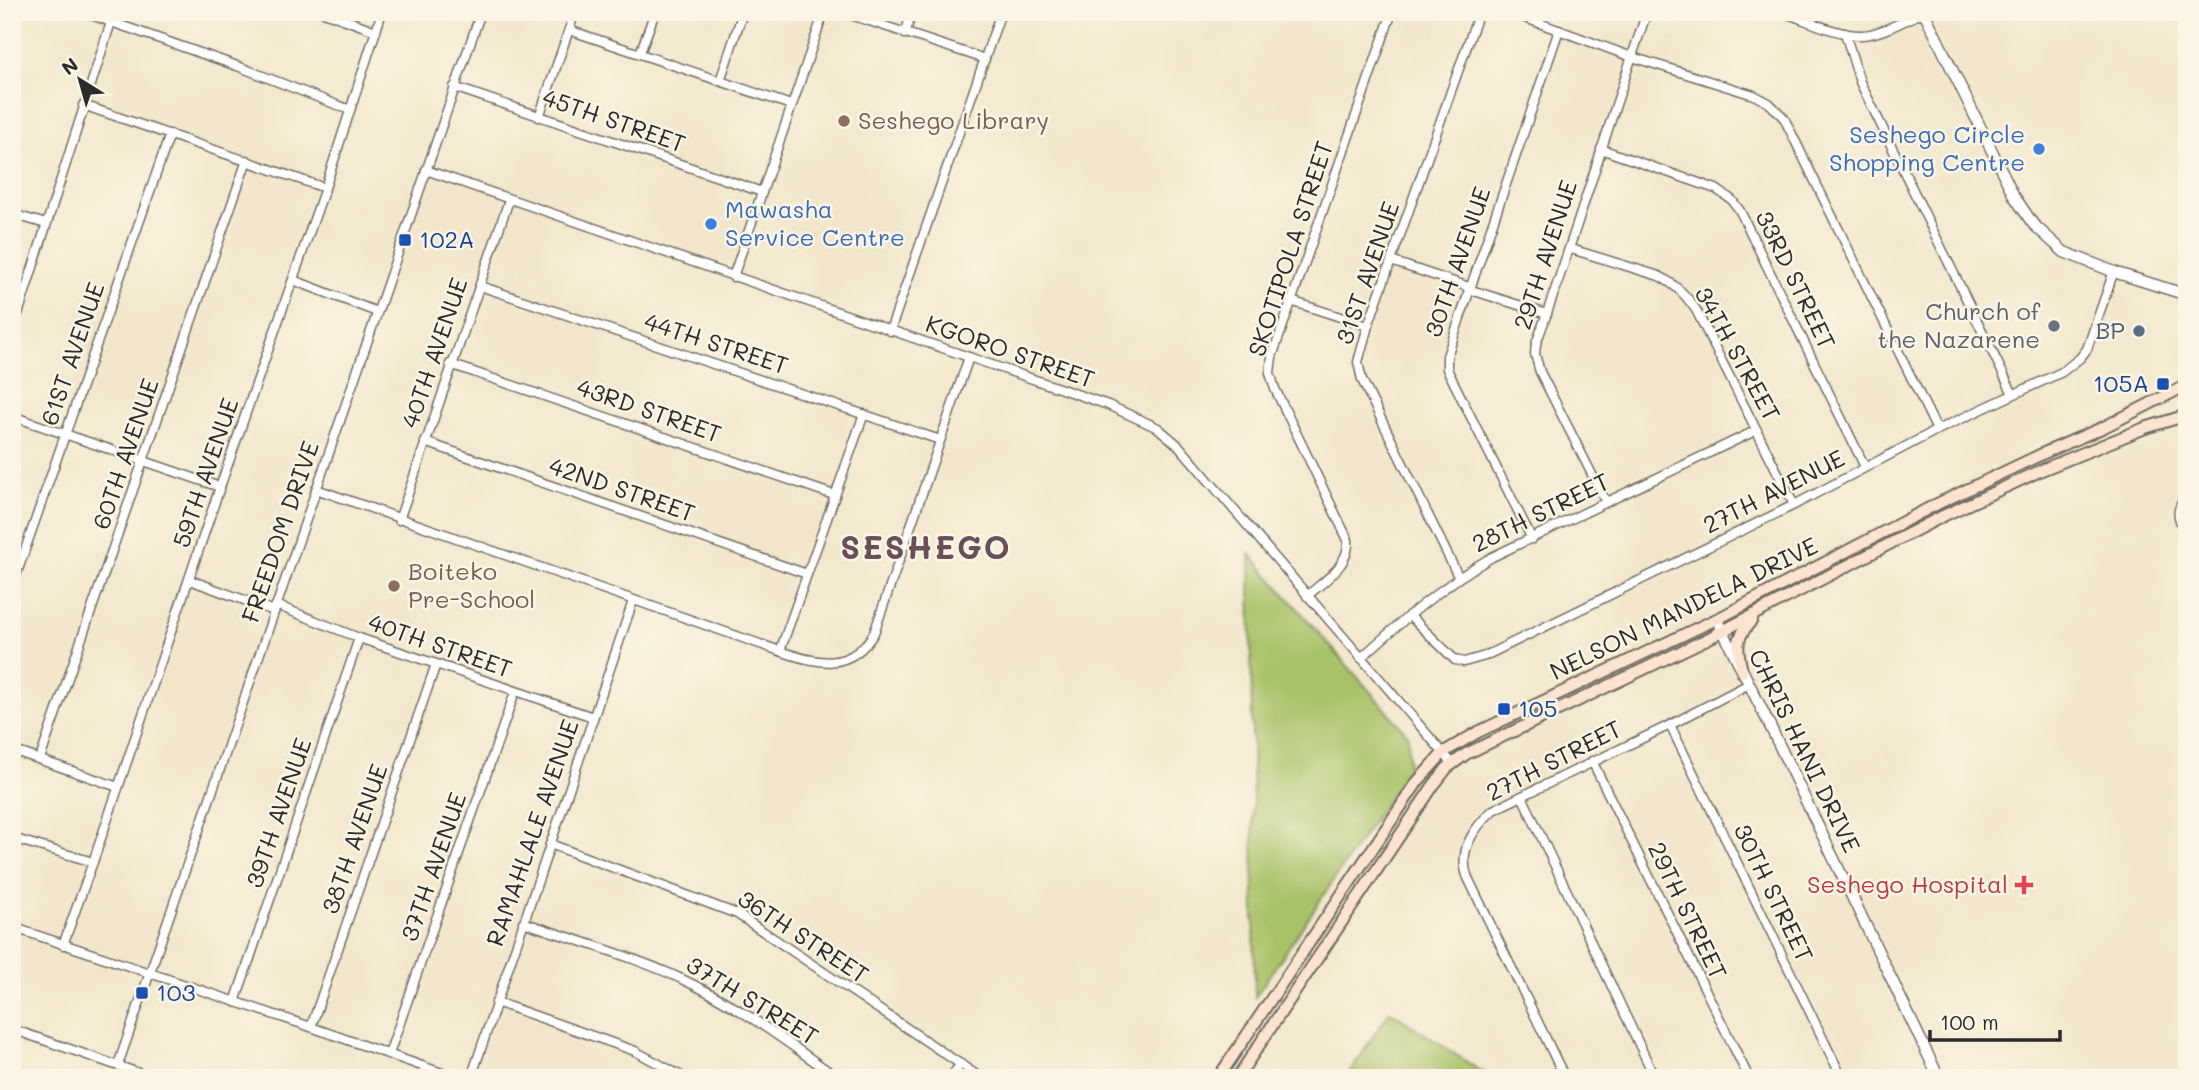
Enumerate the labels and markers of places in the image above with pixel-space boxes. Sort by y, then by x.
place label: Seshego Library [858,104,1049,135]
marker: Seshego Library [836,113,852,129]
place label: Seshego Circle Shopping Centre [1829,118,2025,177]
marker: Seshego Circle Shopping Centre [2031,141,2047,157]
place label: Mawasha Service Centre [725,193,905,252]
marker: Mawasha Service Centre [703,216,719,232]
place label: 102A [419,223,475,254]
marker: 102A [397,232,413,248]
place label: Church of the Nazarene [1877,295,2041,354]
place label: BP [2095,314,2125,345]
marker: Church of the Nazarene [2046,318,2062,334]
marker: BP [2131,323,2147,339]
place label: 105A [2093,367,2149,398]
marker: 105A [2155,376,2171,392]
place label: Boiteko Pre-School [408,555,535,614]
marker: Boiteko Pre-School [386,578,402,594]
place label: 105 [1518,692,1558,723]
marker: 105 [1496,701,1512,717]
place label: Seshego Hospital [1807,868,2008,899]
marker: Seshego Hospital [2014,875,2034,895]
place label: 103 [156,976,196,1007]
marker: 103 [134,985,150,1001]

